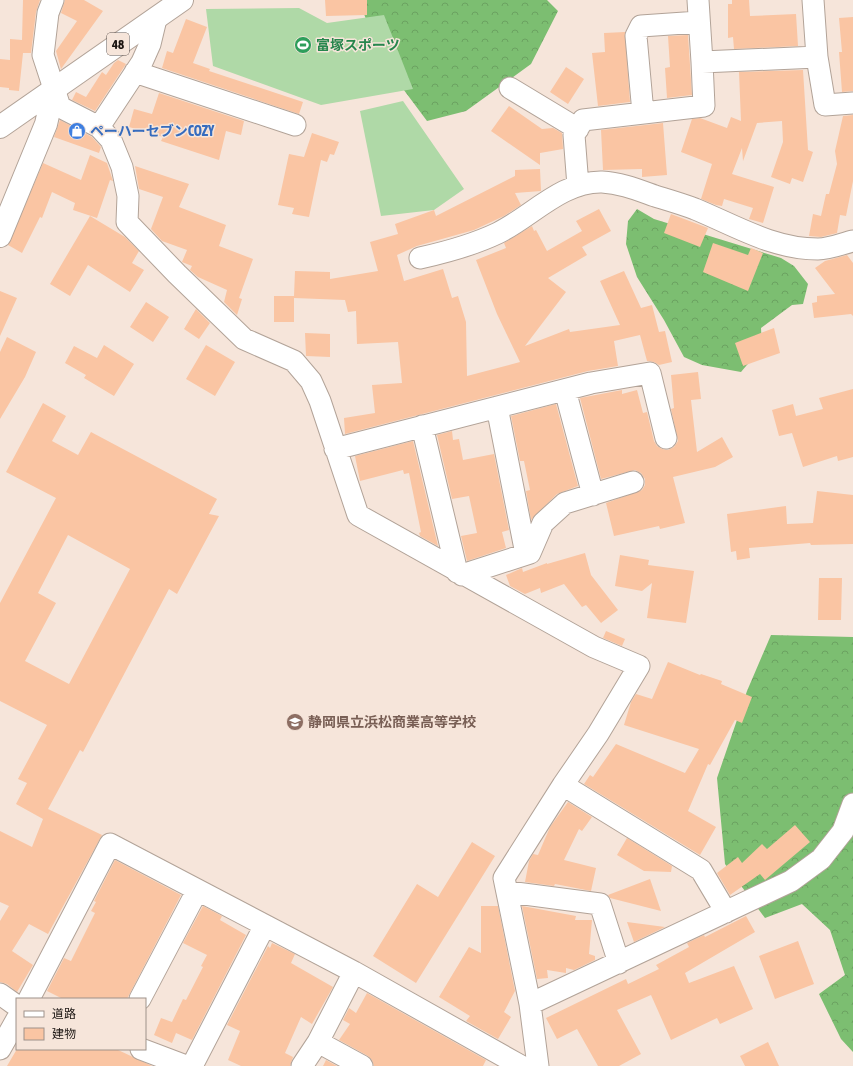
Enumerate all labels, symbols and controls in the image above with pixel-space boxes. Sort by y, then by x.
road number: 48 [107,33,129,55]
sports icon: 富塚スポーツ [293,35,313,55]
place label: 富塚スポーツ [316,37,400,53]
shop icon: ペーハーセブンCOZY [67,121,87,141]
place label: ペーハーセブンCOZY [90,123,215,139]
school or university icon: 静岡県立浜松商業高等学校 [285,712,305,732]
place label: 静岡県立浜松商業高等学校 [308,714,476,730]
legend [16,998,146,1050]
text: 道路 [52,1007,76,1021]
text: 建物 [52,1027,76,1041]

